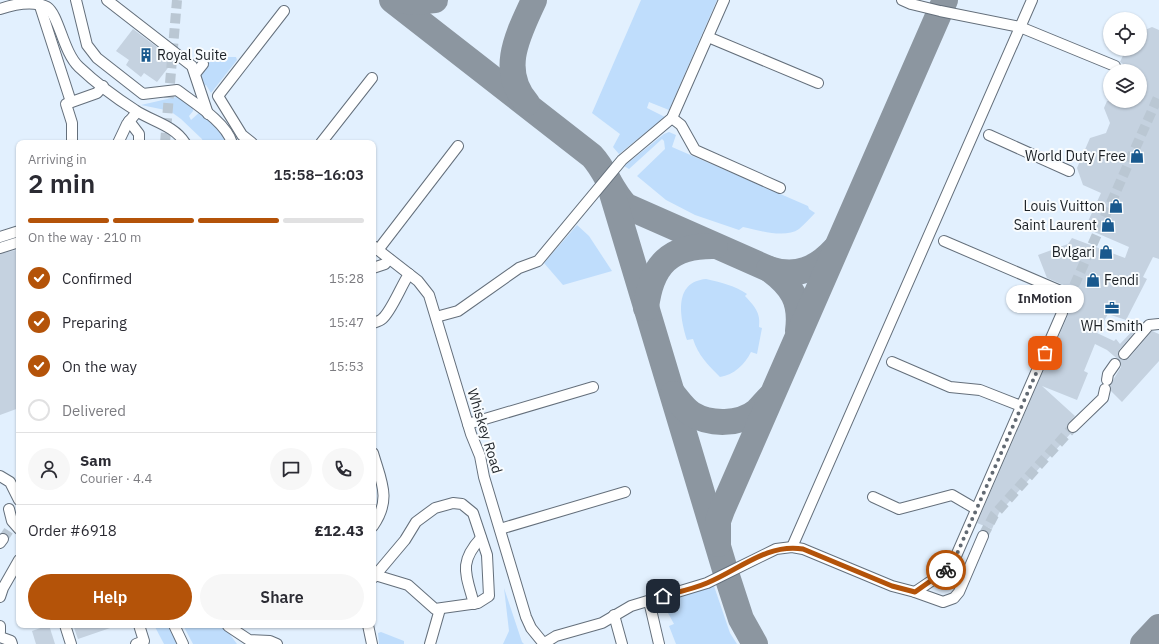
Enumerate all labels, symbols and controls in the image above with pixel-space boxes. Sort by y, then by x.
map controls [1103,12,1147,108]
button: locate [1103,12,1147,56]
place label: Royal Suite [157,46,227,64]
building icon: Royal Suite [138,47,154,63]
button: layers [1103,64,1147,108]
place label: World Duty Free [1025,147,1126,165]
shop icon: World Duty Free [1129,148,1145,164]
text: Arriving in [28,151,87,168]
text: 15:58–16:03 [274,165,364,184]
text: 2 min [28,166,95,200]
place label: Louis Vuitton [1024,197,1105,215]
shop icon: Louis Vuitton [1108,198,1124,214]
place label: Saint Laurent [1014,216,1097,234]
shop icon: Saint Laurent [1100,217,1116,233]
text: On the way · 210 m [28,229,141,246]
place label: Bvlgari [1052,243,1095,261]
shop icon: Bvlgari [1098,244,1114,260]
icon: check [28,267,50,289]
text: Confirmed [62,269,132,288]
text: 15:28 [329,270,364,287]
place label: Fendi [1104,271,1139,289]
shop icon: Fendi [1085,272,1101,288]
callout: InMotion [1006,285,1084,313]
text: InMotion [1018,290,1072,307]
office icon: WH Smith [1104,300,1120,316]
icon: check [28,311,50,333]
text: Preparing [62,313,127,332]
text: 15:47 [329,314,364,331]
place label: WH Smith [1081,317,1143,335]
pin [1028,336,1062,370]
icon: bag [1034,342,1056,364]
icon: check [28,355,50,377]
text: On the way [62,357,137,376]
text: 15:53 [329,358,364,375]
street label: Whiskey Road [464,386,506,476]
text: Delivered [62,401,126,420]
button: person [28,448,70,490]
button: chat [270,448,312,490]
button: phone [322,448,364,490]
text: Sam [80,451,111,470]
text: Courier · 4.4 [80,470,152,487]
text: Order #6918 [28,521,117,540]
text: £12.43 [315,521,364,540]
courier [926,550,966,590]
icon: bike [935,559,957,581]
button: Help [28,574,192,620]
button: Share [200,574,364,620]
pin [646,579,680,613]
icon: home [652,585,674,607]

